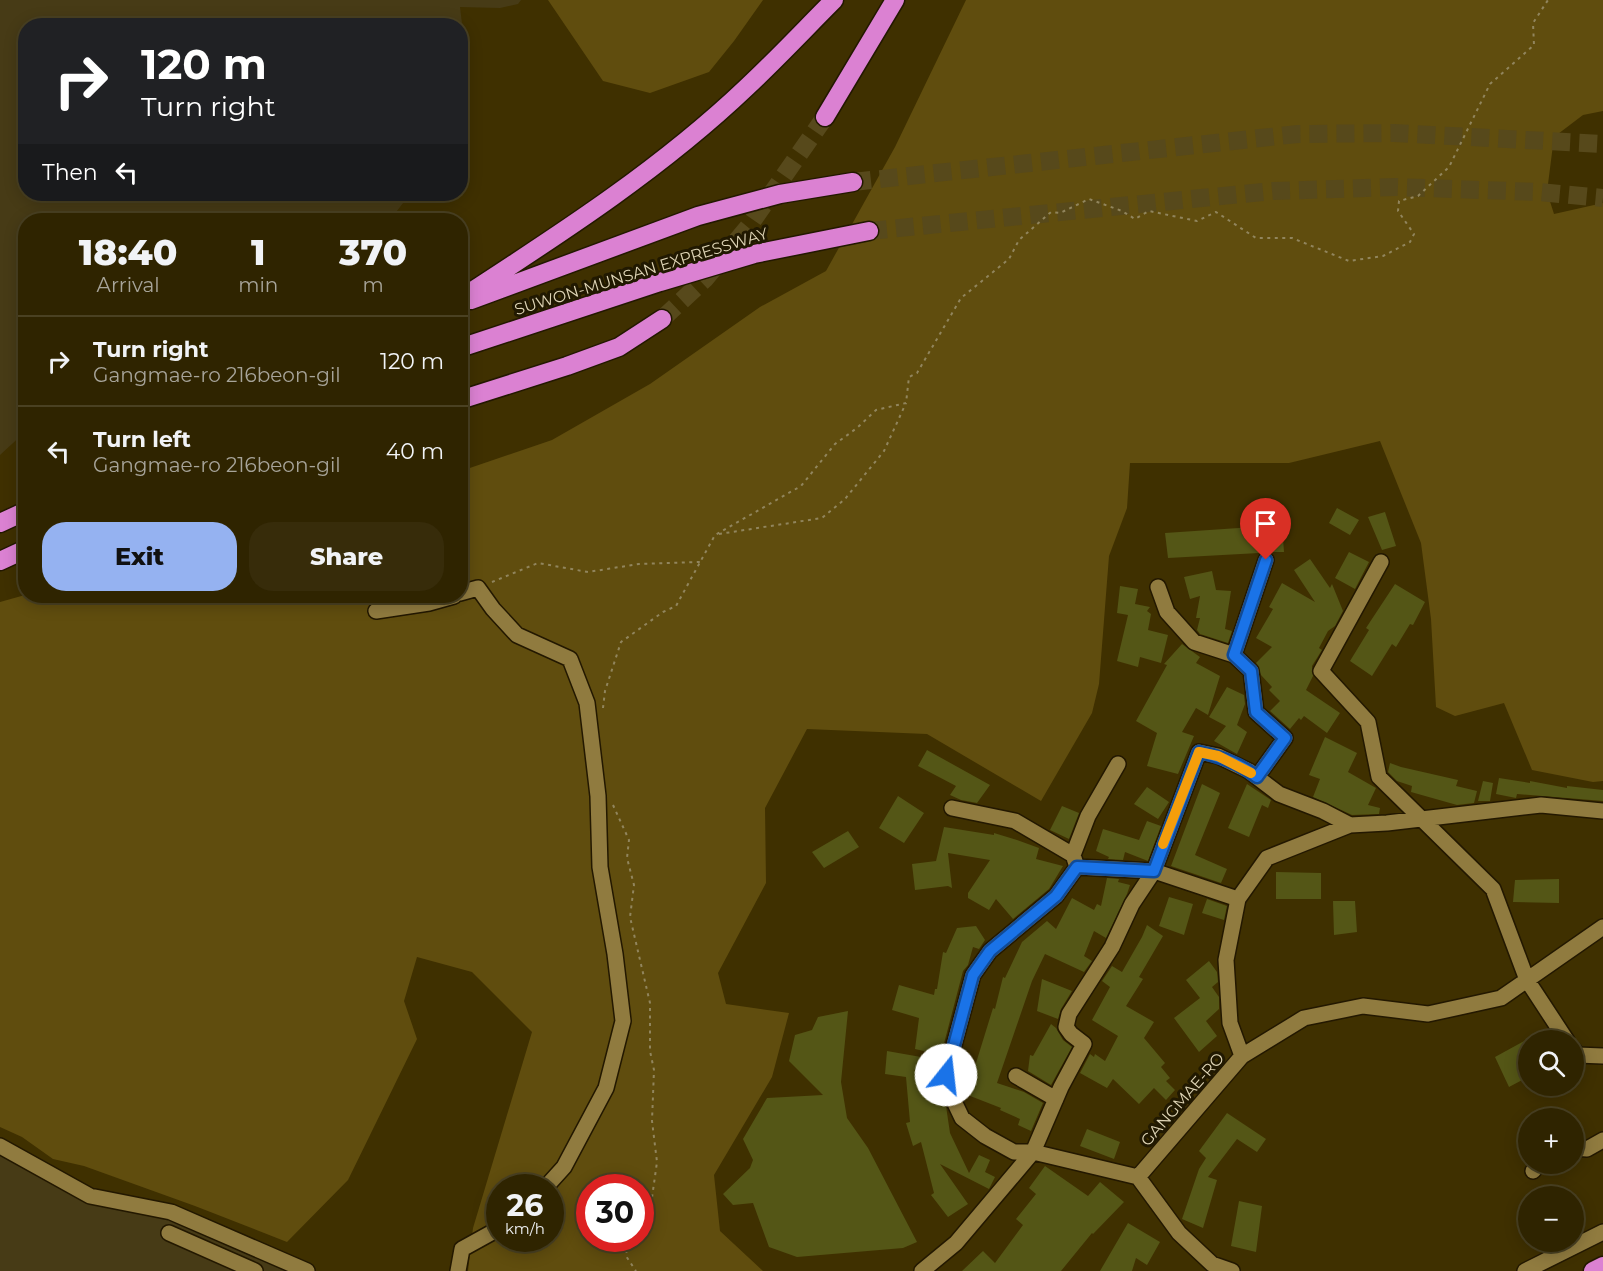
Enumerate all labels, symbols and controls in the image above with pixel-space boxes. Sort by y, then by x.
text: 120 m [141,38,267,90]
icon: right [42,42,120,120]
text: Turn right [141,90,276,123]
icon: left [110,156,143,189]
text: Then [42,159,98,186]
street label: SUWON-MUNSAN EXPRESSWAY [512,224,771,319]
text: 18:40 [79,230,177,274]
text: 1 [251,230,266,274]
text: 370 [339,230,407,274]
text: Arrival [97,273,160,297]
text: min [238,273,278,297]
text: m [363,273,384,297]
text: Turn right [93,336,208,363]
icon: right [42,345,75,378]
text: 120 m [380,348,444,375]
text: Gangmae-ro 216beon-gil [93,363,341,387]
text: Turn left [93,426,191,453]
icon: left [42,435,75,468]
text: 40 m [386,438,444,465]
text: Gangmae-ro 216beon-gil [93,453,341,477]
pin [1240,498,1291,560]
icon: arrive [1249,507,1282,540]
button: Exit [42,522,237,591]
button: Share [249,522,444,591]
map controls [1518,1030,1584,1252]
button: search [1518,1030,1584,1096]
position arrow [914,1043,978,1107]
street label: GANGMAE-RO [1137,1049,1228,1150]
button: + [1518,1108,1584,1174]
speed limit sign: 30 [576,1174,654,1252]
button: − [1518,1186,1584,1252]
text: 26 [507,1187,543,1224]
text: km/h [505,1219,545,1238]

